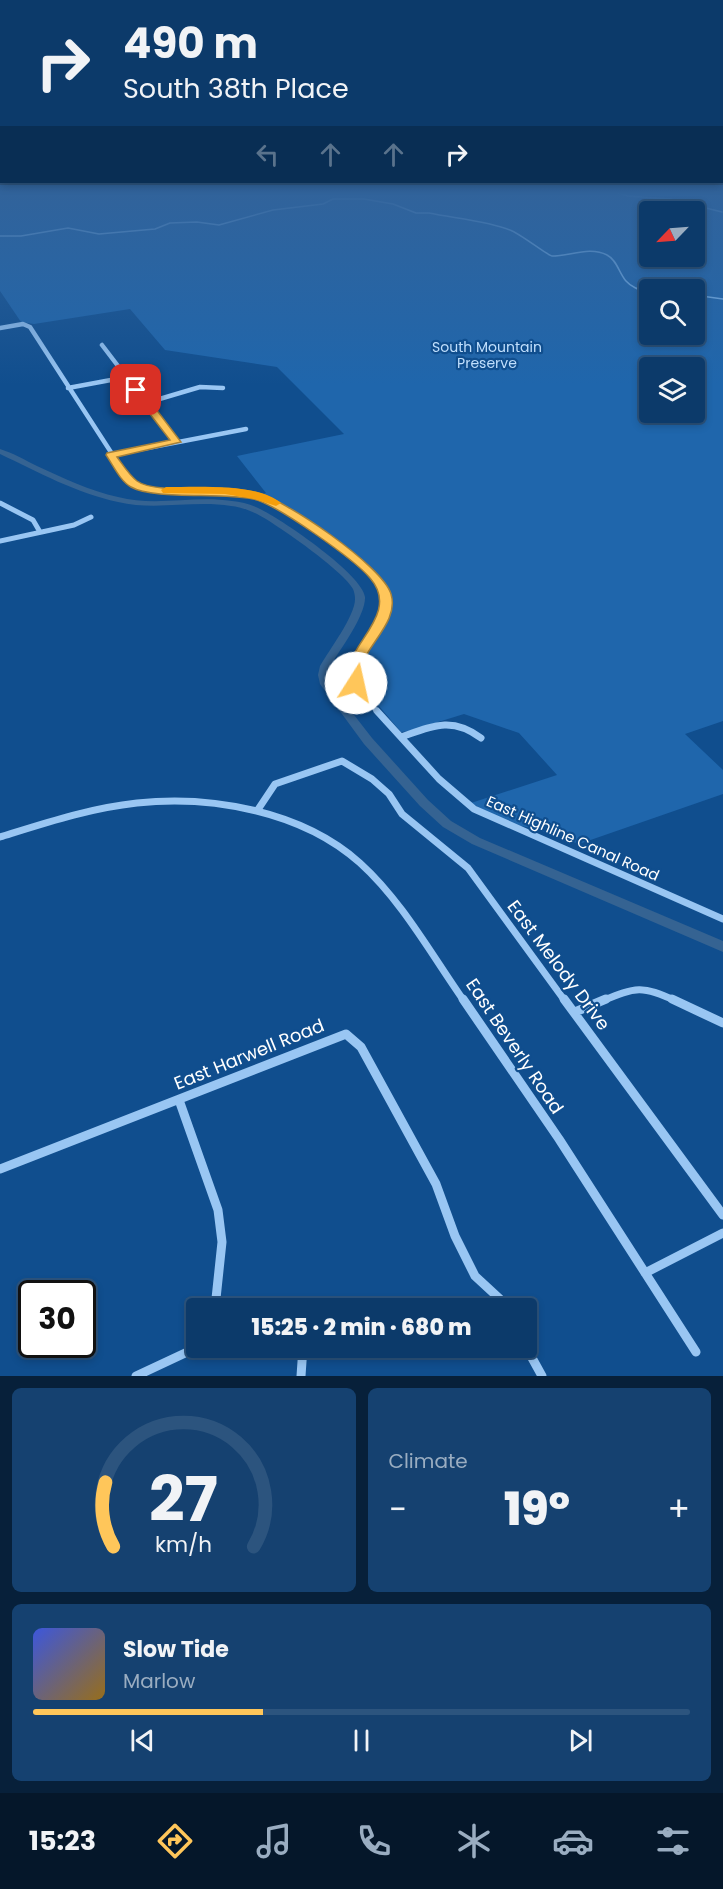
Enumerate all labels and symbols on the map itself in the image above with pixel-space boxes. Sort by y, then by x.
north arrow [639,201,705,267]
park label: South Mountain Preserve [432,337,542,373]
pin [110,364,161,415]
position arrow [324,651,388,715]
street label: East Highline Canal Road [483,790,663,886]
street label: East Melody Drive [502,895,616,1035]
street label: East Beverly Road [460,973,570,1119]
street label: East Harwell Road [170,1012,328,1096]
speed limit sign: 30 [18,1280,96,1358]

